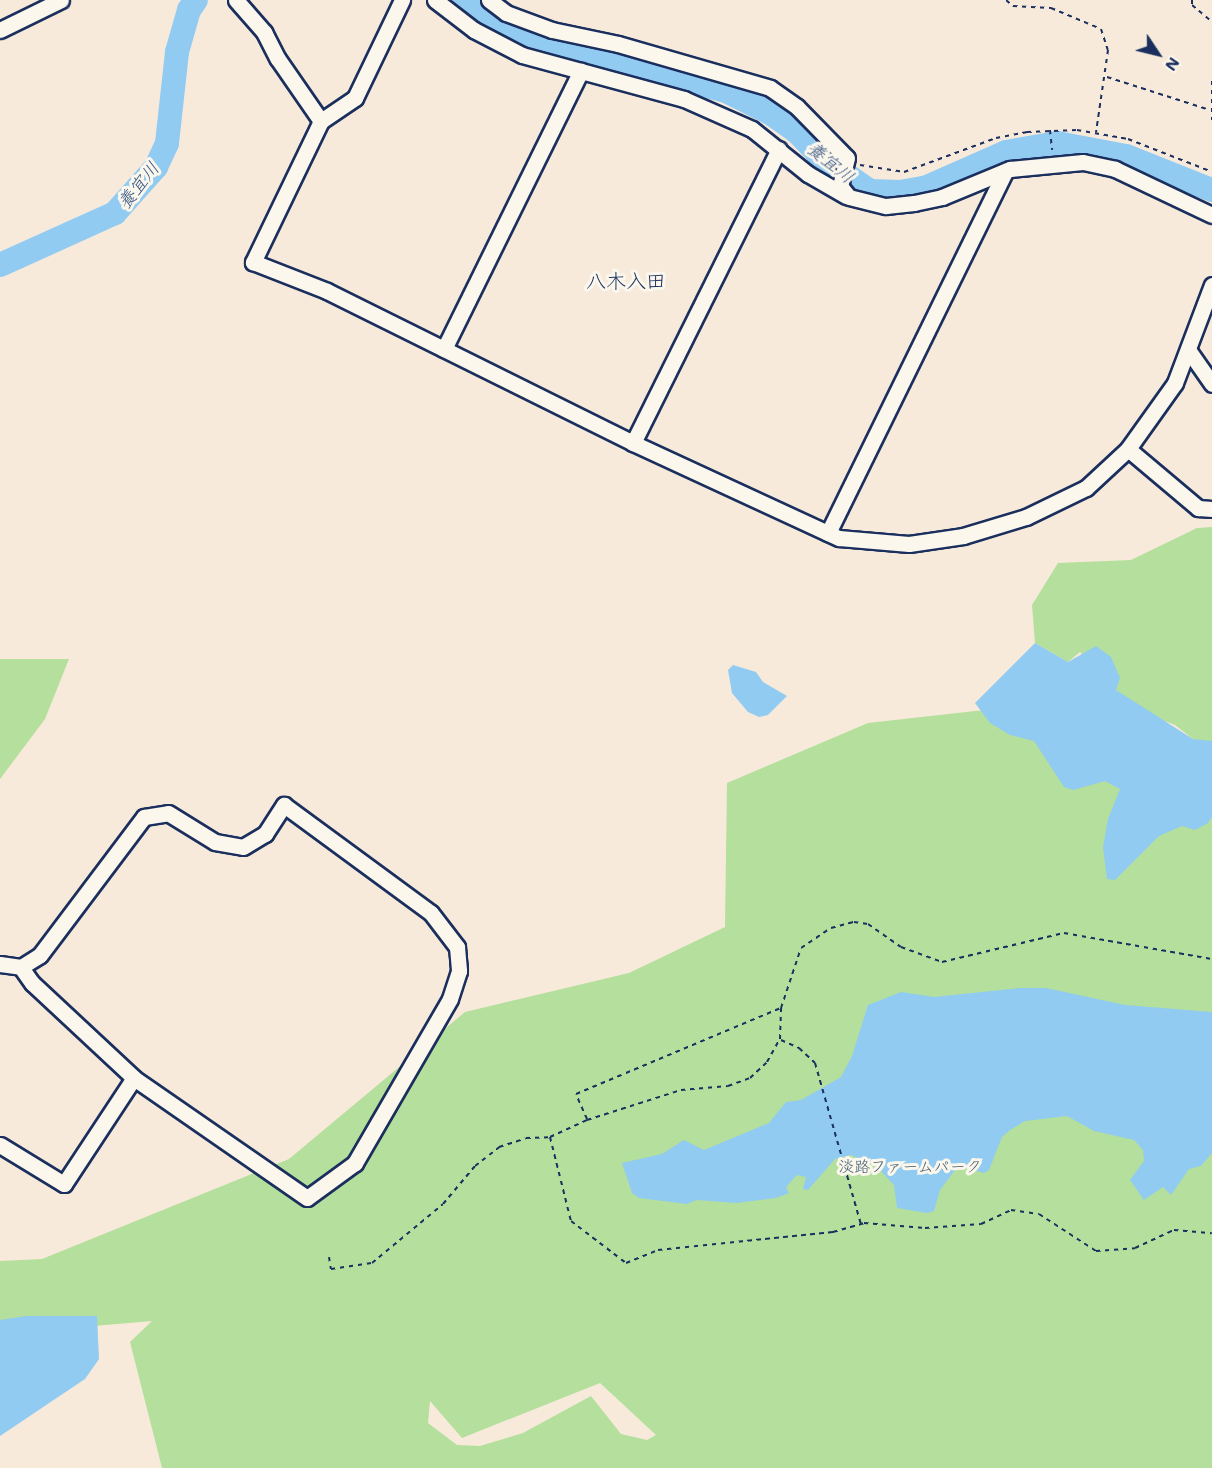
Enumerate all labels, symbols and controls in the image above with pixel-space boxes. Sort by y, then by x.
north arrow [1128,24,1188,84]
text: N [1161,54,1185,76]
water label: 養宜川 [803,137,859,187]
water label: 養宜川 [113,157,163,213]
district label: 八木入田 [586,268,666,292]
park label: 淡路ファームパーク [838,1156,982,1176]

